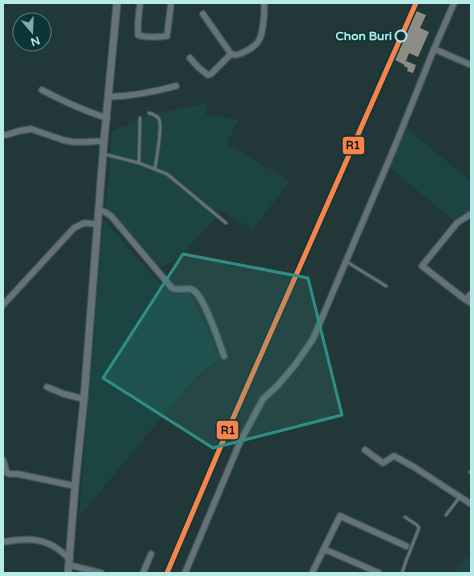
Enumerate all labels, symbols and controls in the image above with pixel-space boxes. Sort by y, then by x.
north arrow [12,12,52,52]
place label: Chon Buri [336,29,392,43]
marker: Chon Buri [394,29,408,43]
text: N [29,33,41,49]
line badge: R1 [342,136,365,155]
text: R1 [346,139,360,152]
line badge: R1 [216,420,239,440]
text: R1 [221,424,235,437]

